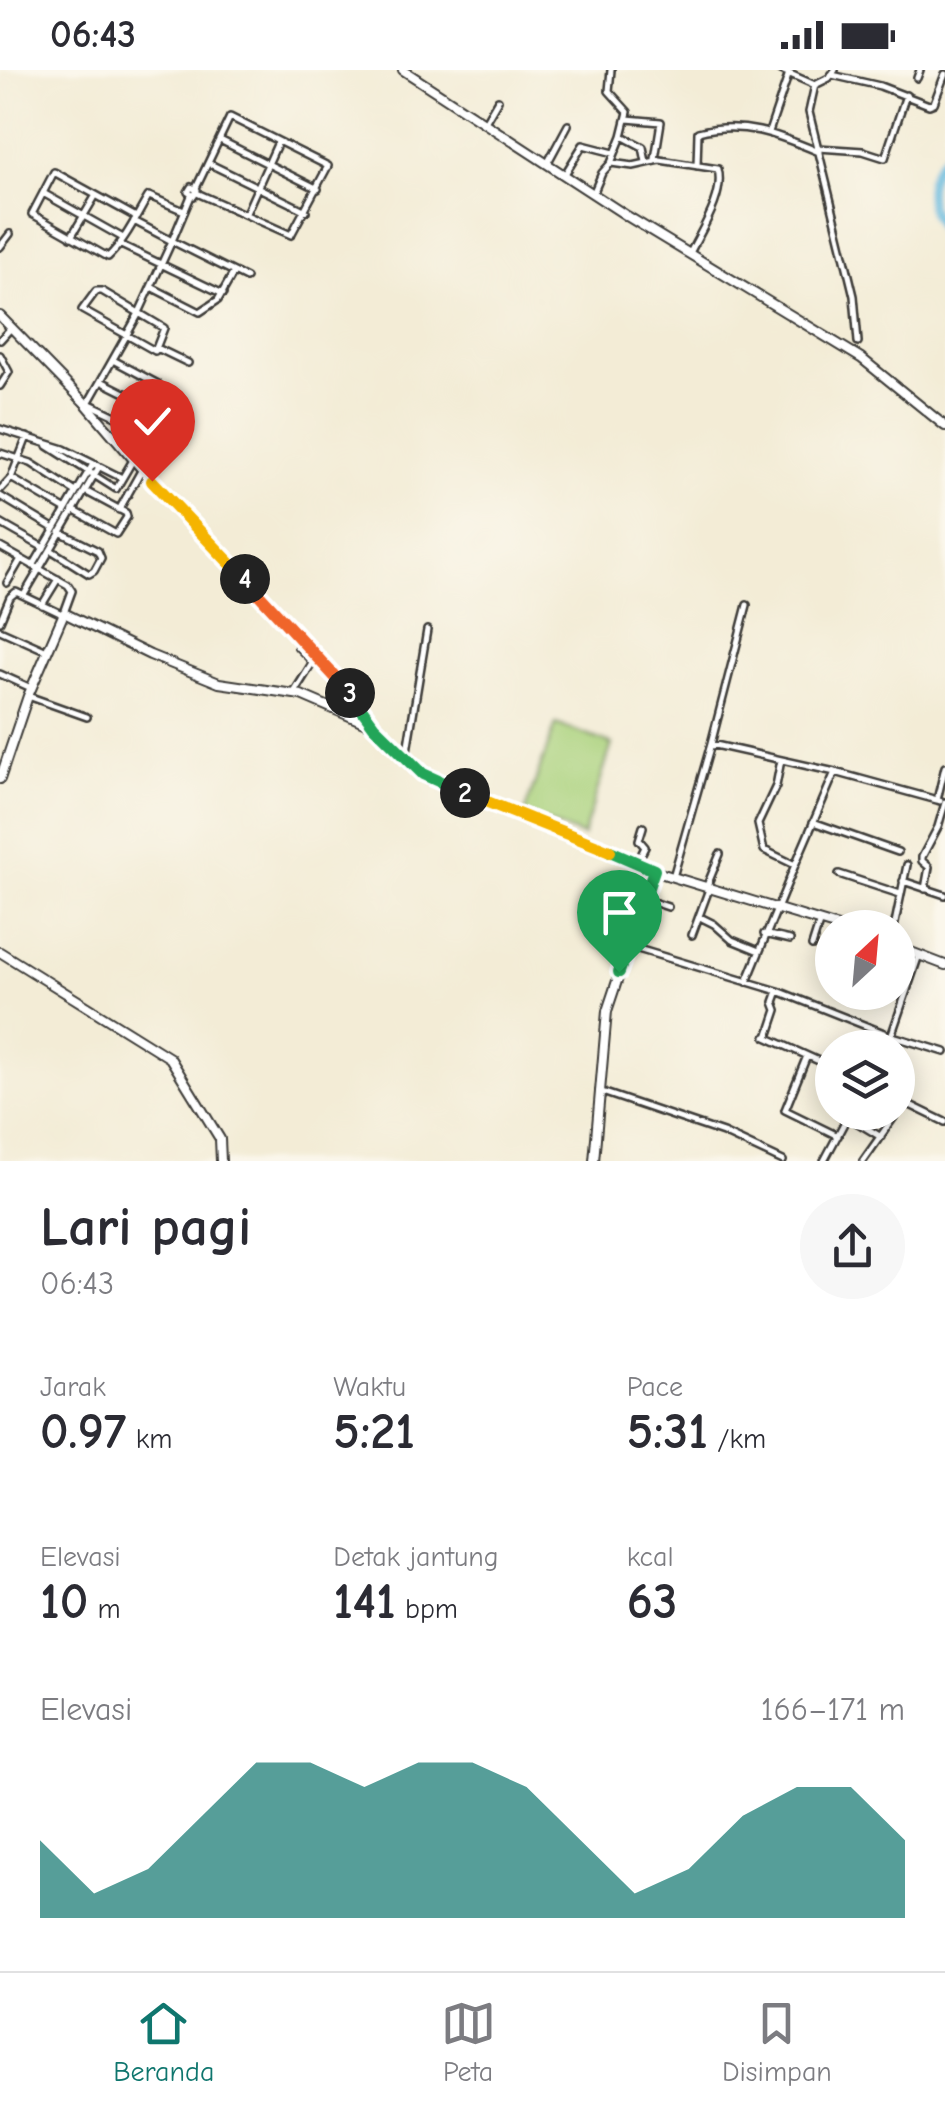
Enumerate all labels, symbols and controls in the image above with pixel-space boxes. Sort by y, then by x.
text: 06:43 [50,13,136,57]
pin [110,379,195,482]
icon: check [125,394,180,449]
pin: 4 [220,554,270,604]
text: 4 [238,563,252,595]
pin: 3 [325,668,375,718]
text: 3 [343,677,357,709]
pin: 2 [440,768,490,818]
text: 2 [458,777,472,809]
pin [577,870,662,973]
icon: arrive [592,885,647,940]
north arrow [815,910,915,1010]
map controls [815,910,915,1130]
button: layers [815,1030,915,1130]
button: share [800,1194,905,1299]
text: Lari pagi [40,1195,251,1259]
text: 06:43 [40,1265,114,1302]
text: Jarak [40,1371,106,1403]
text: Waktu [333,1371,406,1403]
text: Pace [627,1371,683,1403]
text: 0.97 [40,1403,126,1461]
text: 5:21 [333,1403,415,1461]
text: 5:31 [627,1403,708,1461]
text: km [126,1423,172,1455]
text: /km [708,1423,766,1455]
text: Elevasi [40,1541,121,1573]
text: Detak jantung [333,1541,499,1573]
text: kcal [627,1541,674,1573]
text: 10 [40,1573,88,1631]
text: 141 [333,1573,396,1631]
text: 63 [627,1573,677,1631]
text: m [88,1593,121,1625]
text: bpm [396,1593,458,1625]
text: Elevasi [40,1691,132,1728]
text: 166–171 m [761,1691,905,1728]
tab: Beranda [113,1996,214,2088]
tab: Peta [441,1996,496,2088]
tab: Disimpan [722,1996,832,2088]

